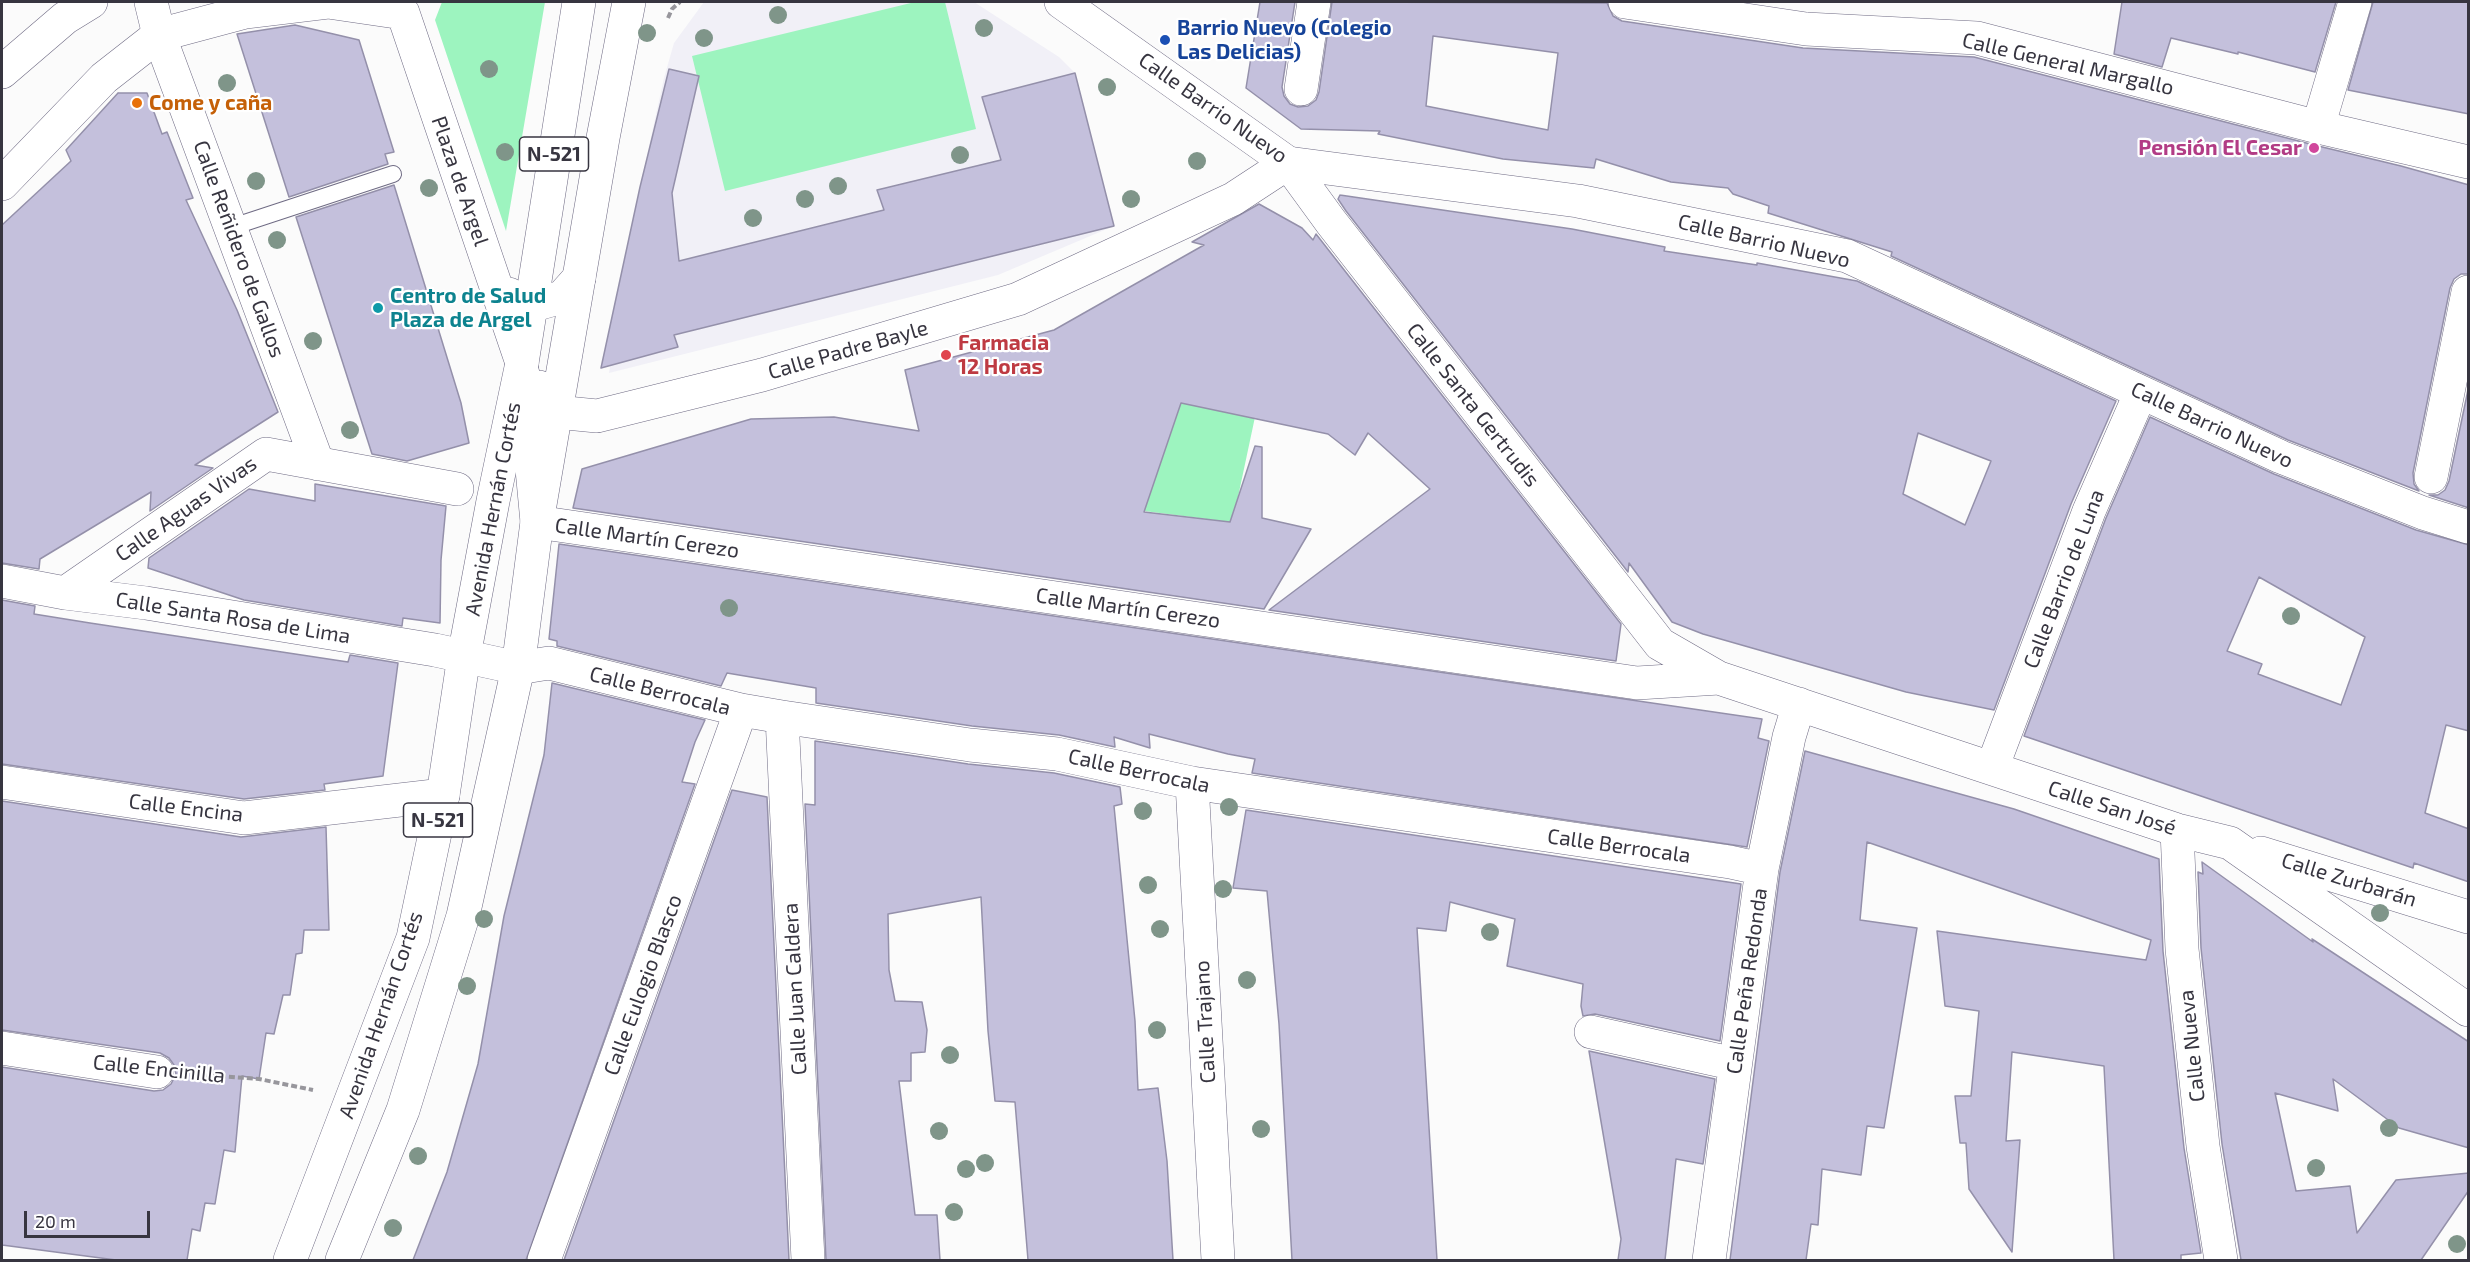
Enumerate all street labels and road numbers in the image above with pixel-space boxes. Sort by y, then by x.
street label: Calle General Margallo [1960,27,2176,101]
street label: Calle Barrio Nuevo [1134,47,1292,169]
street label: Plaza de Argel [426,113,494,249]
street label: Calle Reñidero de Gallos [188,137,290,361]
road number: N-521 [520,137,588,171]
street label: Calle Barrio Nuevo [1675,209,1853,273]
street label: Calle Padre Bayle [765,315,931,385]
street label: Calle Santa Gertrudis [1401,318,1545,492]
street label: Calle Barrio Nuevo [2127,376,2297,474]
street label: Avenida Hernán Cortés [460,400,526,618]
street label: Calle Aguas Vivas [110,451,262,567]
street label: Calle Barrio de Luna [2018,486,2110,672]
street label: Calle Martín Cerezo [553,513,741,563]
street label: Calle Martín Cerezo [1034,583,1222,633]
street label: Calle Santa Rosa de Lima [114,587,352,649]
street label: Calle Berrocala [587,661,733,721]
street label: Calle Berrocala [1066,744,1212,798]
street label: Calle San José [2045,775,2179,841]
street label: Calle Encina [127,788,245,828]
road number: N-521 [404,803,472,837]
street label: Calle Berrocala [1546,823,1692,869]
street label: Calle Zurbarán [2278,848,2420,912]
street label: Calle Peña Redonda [1721,886,1773,1076]
street label: Calle Eulogio Blasco [599,891,687,1079]
street label: Calle Juan Caldera [778,902,812,1076]
street label: Avenida Hernán Cortés [334,908,428,1122]
street label: Calle Trajano [1189,960,1221,1084]
street label: Calle Nueva [2174,989,2210,1103]
street label: Calle Encinilla [92,1050,226,1088]

